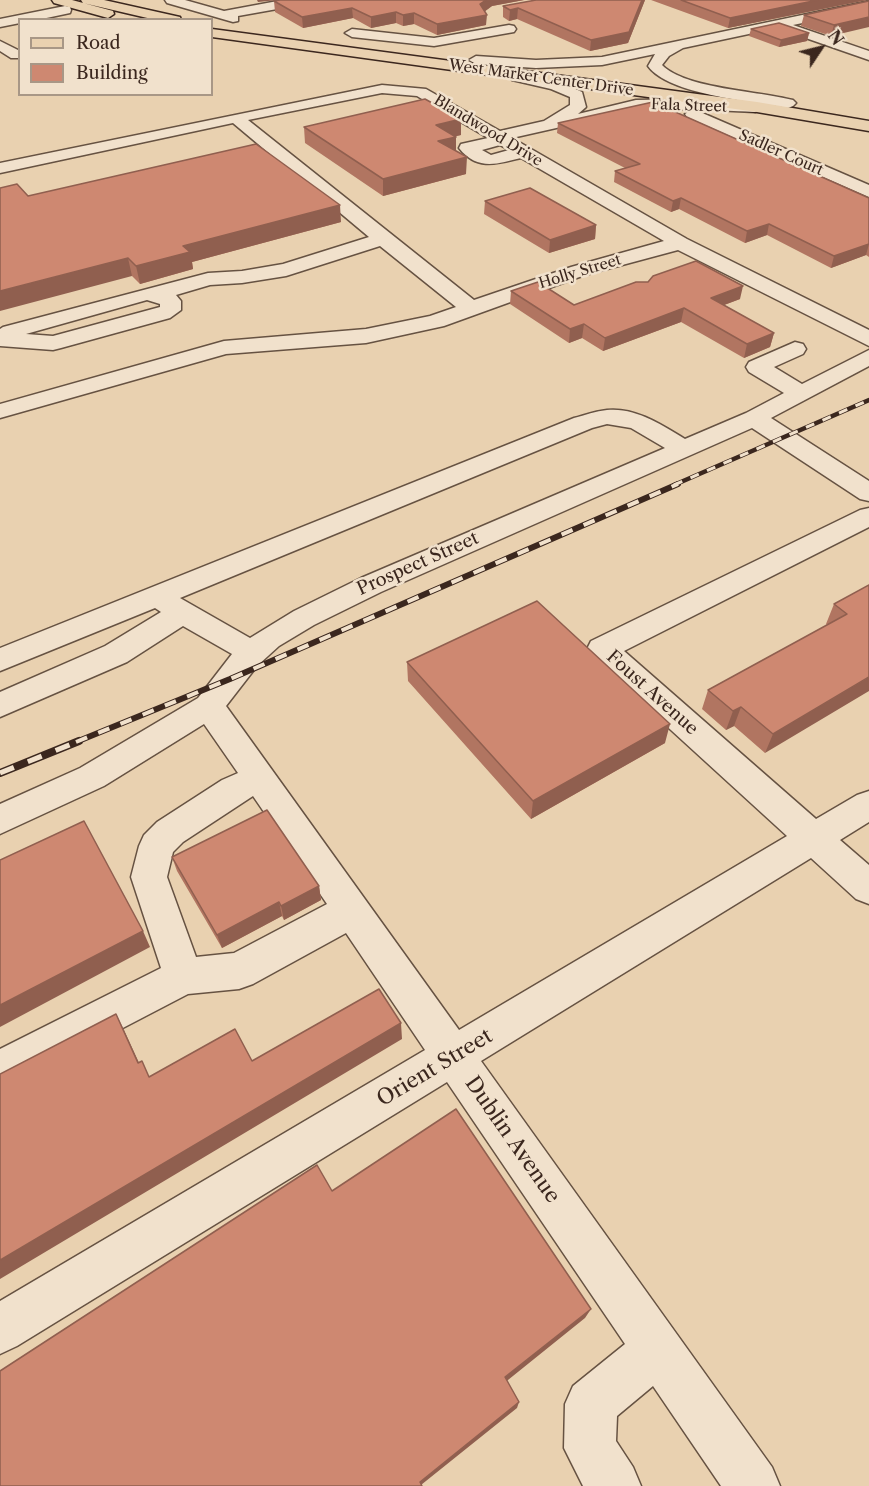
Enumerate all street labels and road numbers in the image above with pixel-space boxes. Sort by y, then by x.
street label: West Market Center Drive [447,56,635,100]
street label: Blandwood Drive [430,91,546,171]
street label: Fala Street [651,96,727,116]
street label: Sadler Court [736,126,826,180]
street label: Holly Street [537,251,623,293]
street label: Prospect Street [354,528,482,600]
street label: Foust Avenue [602,646,702,740]
street label: Orient Street [373,1024,497,1112]
street label: Dublin Avenue [459,1072,565,1208]

